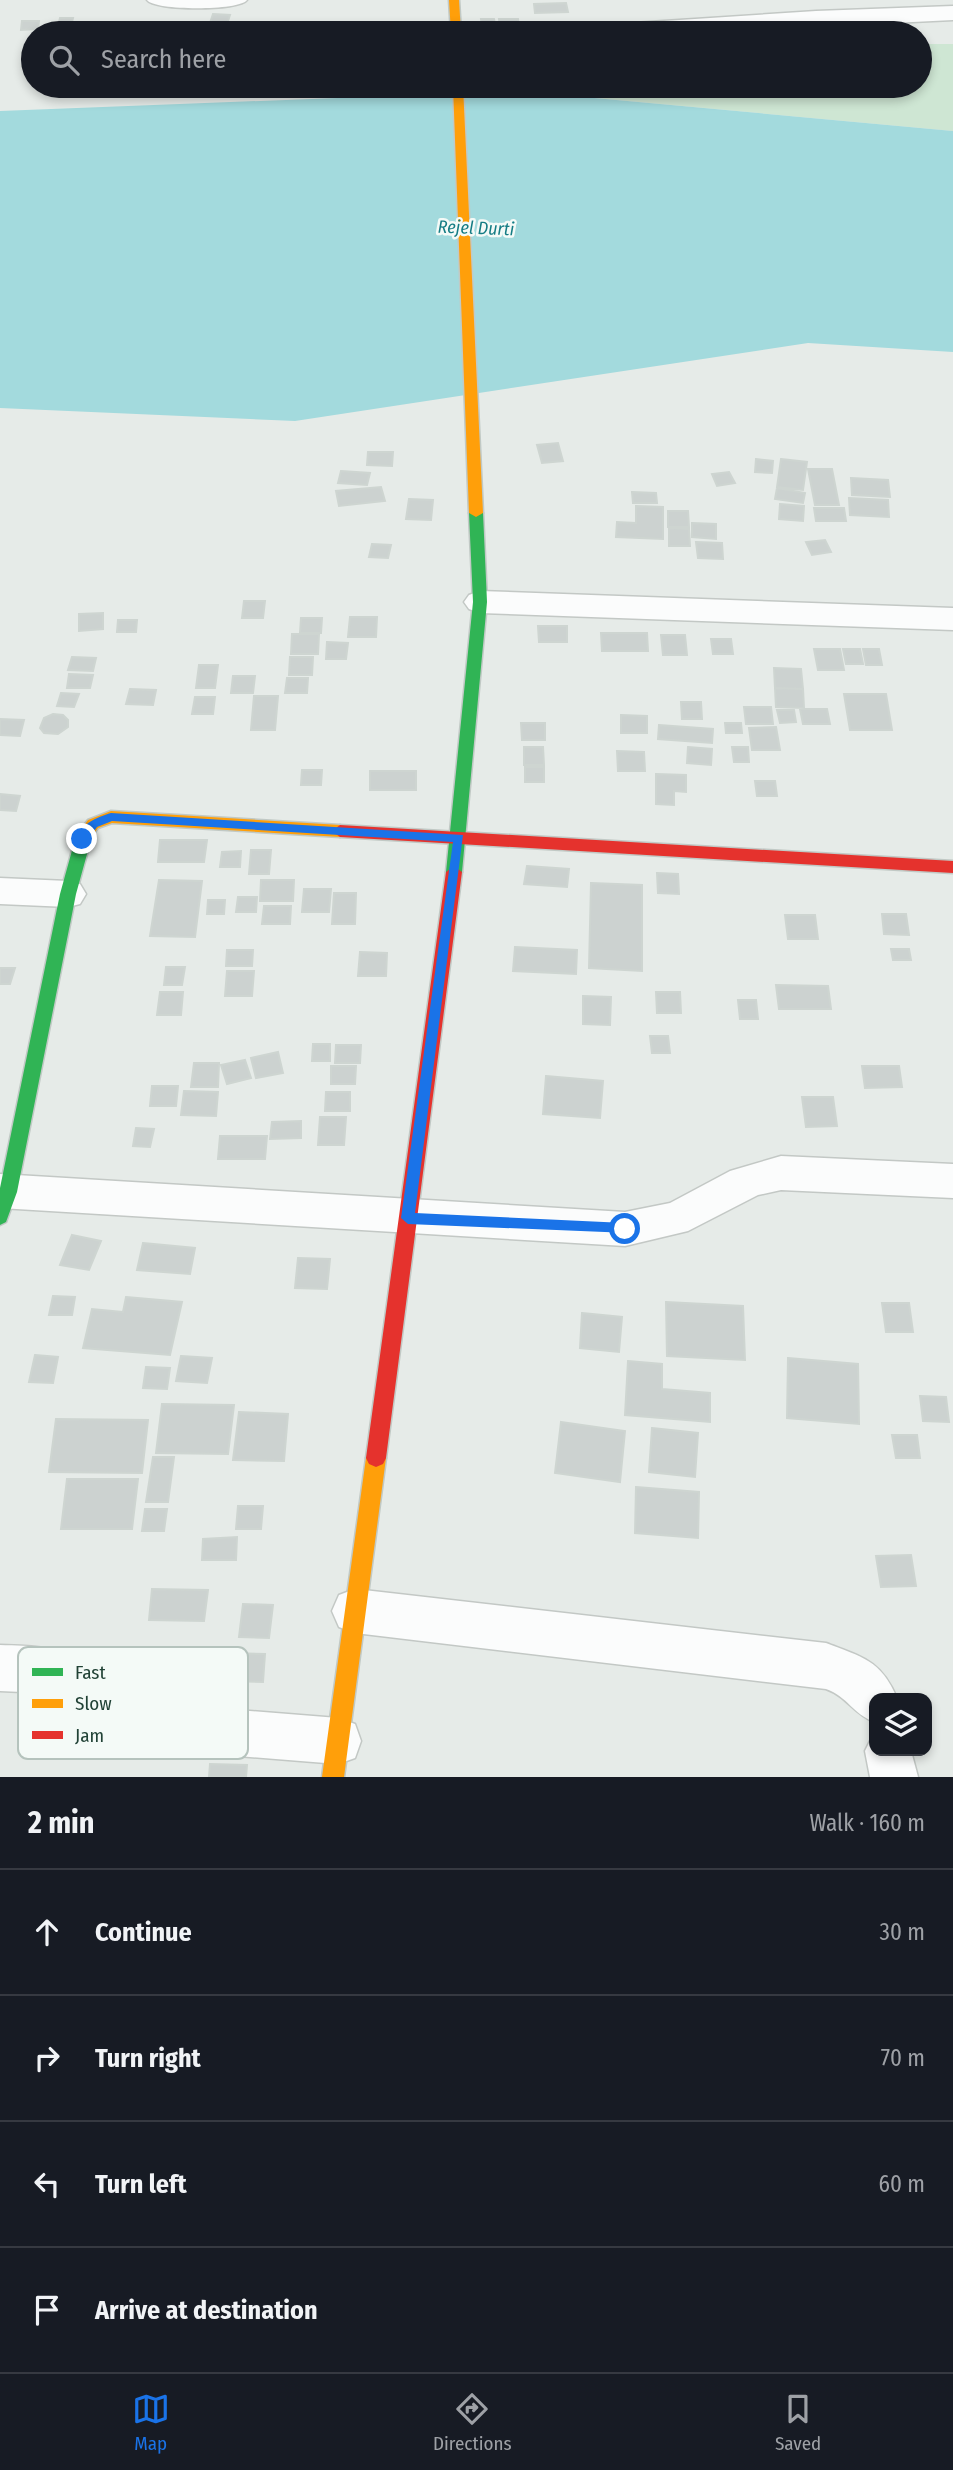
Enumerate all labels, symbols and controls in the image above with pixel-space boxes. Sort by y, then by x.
search box [21,21,932,98]
icon: search [45,41,83,79]
text: Search here [101,44,226,75]
water label: Rejel Durti [437,216,515,240]
route end [66,823,97,854]
route start [609,1213,640,1244]
legend [18,1647,248,1759]
text: Fast [75,1661,106,1684]
text: Slow [75,1692,112,1715]
map controls [869,1693,932,1756]
button: layers [869,1693,932,1756]
text: Jam [75,1724,104,1747]
text: 2 min [28,1805,95,1841]
text: Walk · 160 m [809,1809,925,1837]
icon: ahead [28,1913,66,1951]
text: Continue [95,1917,192,1948]
text: 30 m [880,1918,925,1946]
icon: right [28,2039,66,2077]
text: Turn right [95,2043,201,2074]
text: 70 m [881,2044,925,2072]
icon: left [28,2165,66,2203]
text: Turn left [95,2169,187,2200]
text: 60 m [879,2170,925,2198]
icon: arrive [28,2291,66,2329]
text: Arrive at destination [95,2295,318,2326]
tab: Map [132,2390,170,2455]
tab: Directions [433,2390,512,2455]
tab: Saved [775,2390,821,2455]

